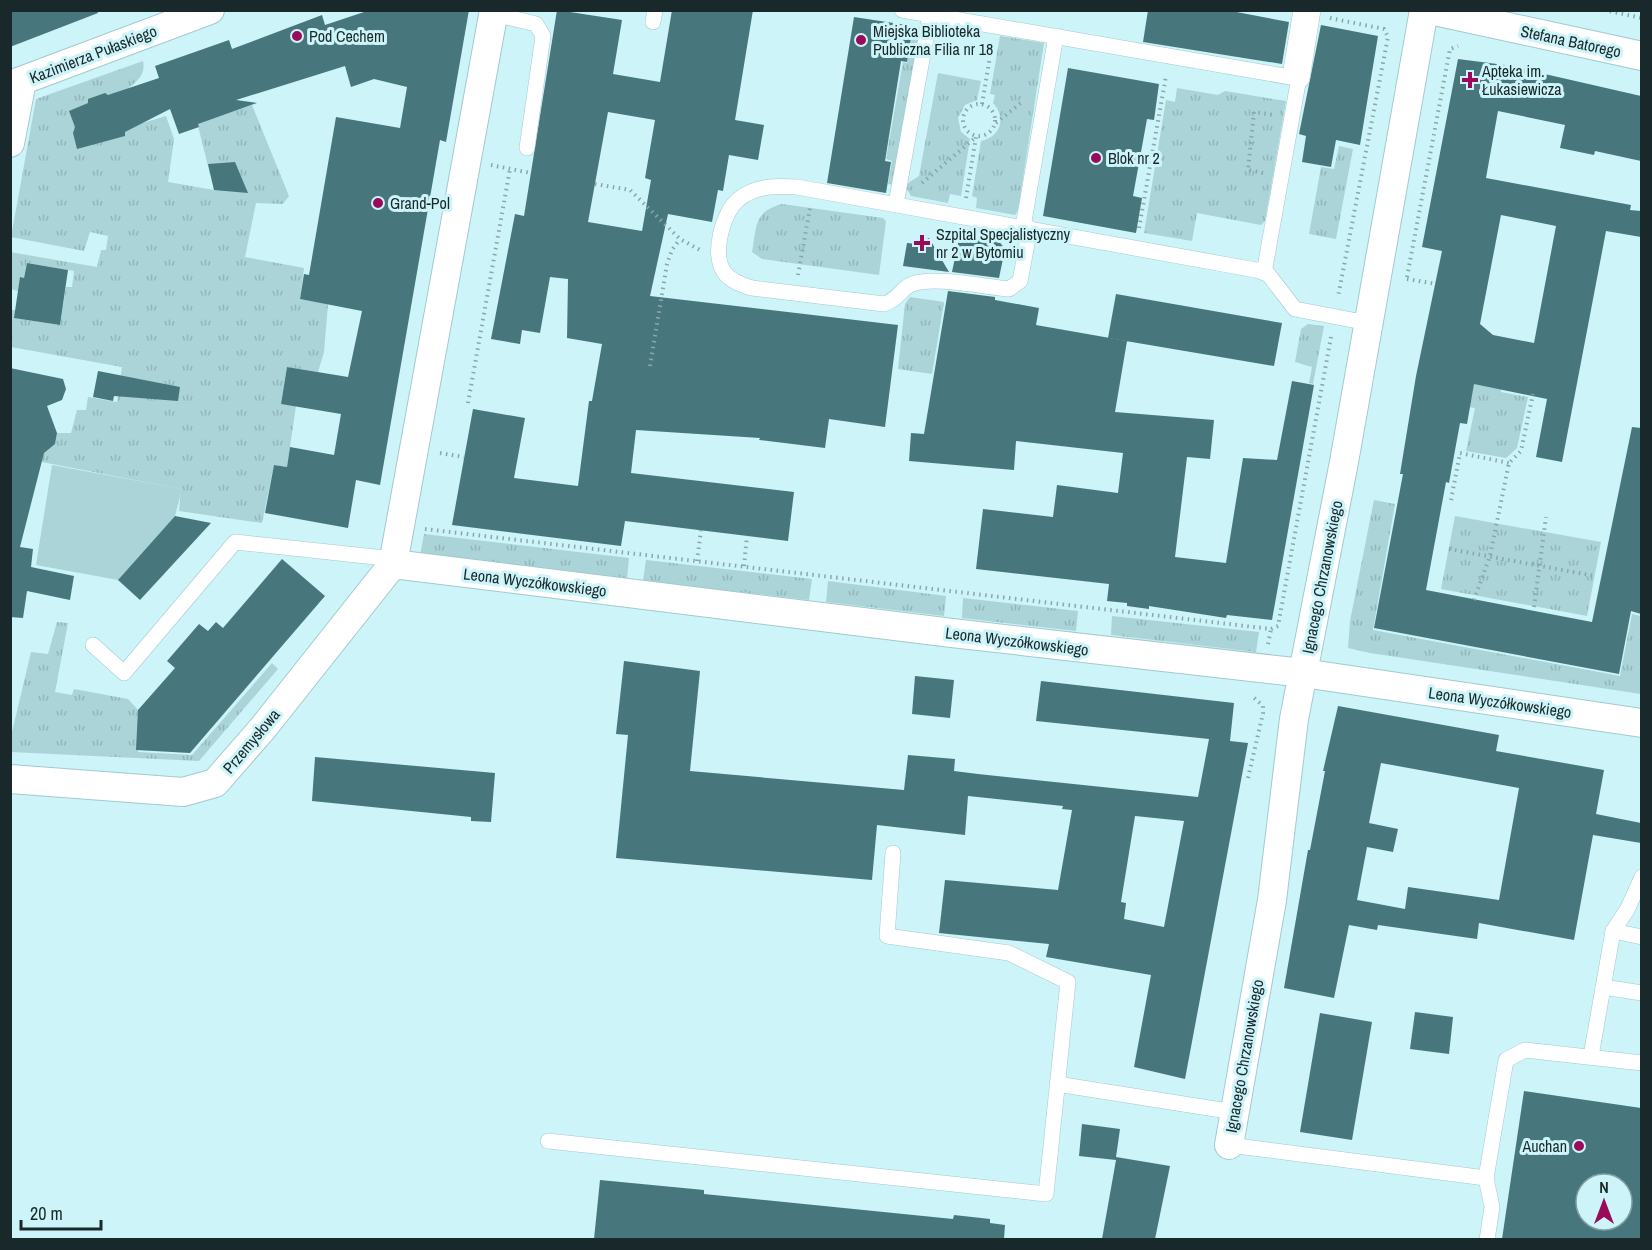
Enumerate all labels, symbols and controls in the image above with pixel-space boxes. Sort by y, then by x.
street label: Kazimierza Pułaskiego [26,20,160,88]
place label: Miejska Biblioteka Publiczna Filia nr 18 [873,20,993,60]
street label: Stefana Batorego [1519,20,1623,62]
place label: Pod Cechem [309,25,385,47]
marker: Pod Cechem [290,29,304,43]
marker: Miejska Biblioteka Publiczna Filia nr 18 [854,33,868,47]
place label: Apteka im. Łukasiewicza [1481,60,1562,100]
marker: Apteka im. Łukasiewicza [1463,73,1477,87]
place label: Blok nr 2 [1108,147,1160,169]
marker: Blok nr 2 [1089,151,1103,165]
place label: Grand-Pol [390,192,450,214]
marker: Grand-Pol [371,196,385,210]
place label: Szpital Specjalistyczny nr 2 w Bytomiu [936,223,1071,263]
marker: Szpital Specjalistyczny nr 2 w Bytomiu [913,234,931,252]
street label: Ignacego Chrzanowskiego [1296,499,1348,655]
street label: Leona Wyczółkowskiego [462,562,608,602]
street label: Leona Wyczółkowskiego [944,621,1090,661]
street label: Leona Wyczółkowskiego [1427,681,1573,723]
street label: Przemysłowa [217,704,285,778]
street label: Ignacego Chrzanowskiego [1220,978,1268,1134]
place label: Auchan [1522,1135,1567,1157]
marker: Auchan [1572,1139,1586,1153]
north arrow [1574,1172,1634,1232]
text: N [1599,1176,1609,1198]
scale bar [21,1193,100,1231]
text: 20 m [30,1201,63,1226]

